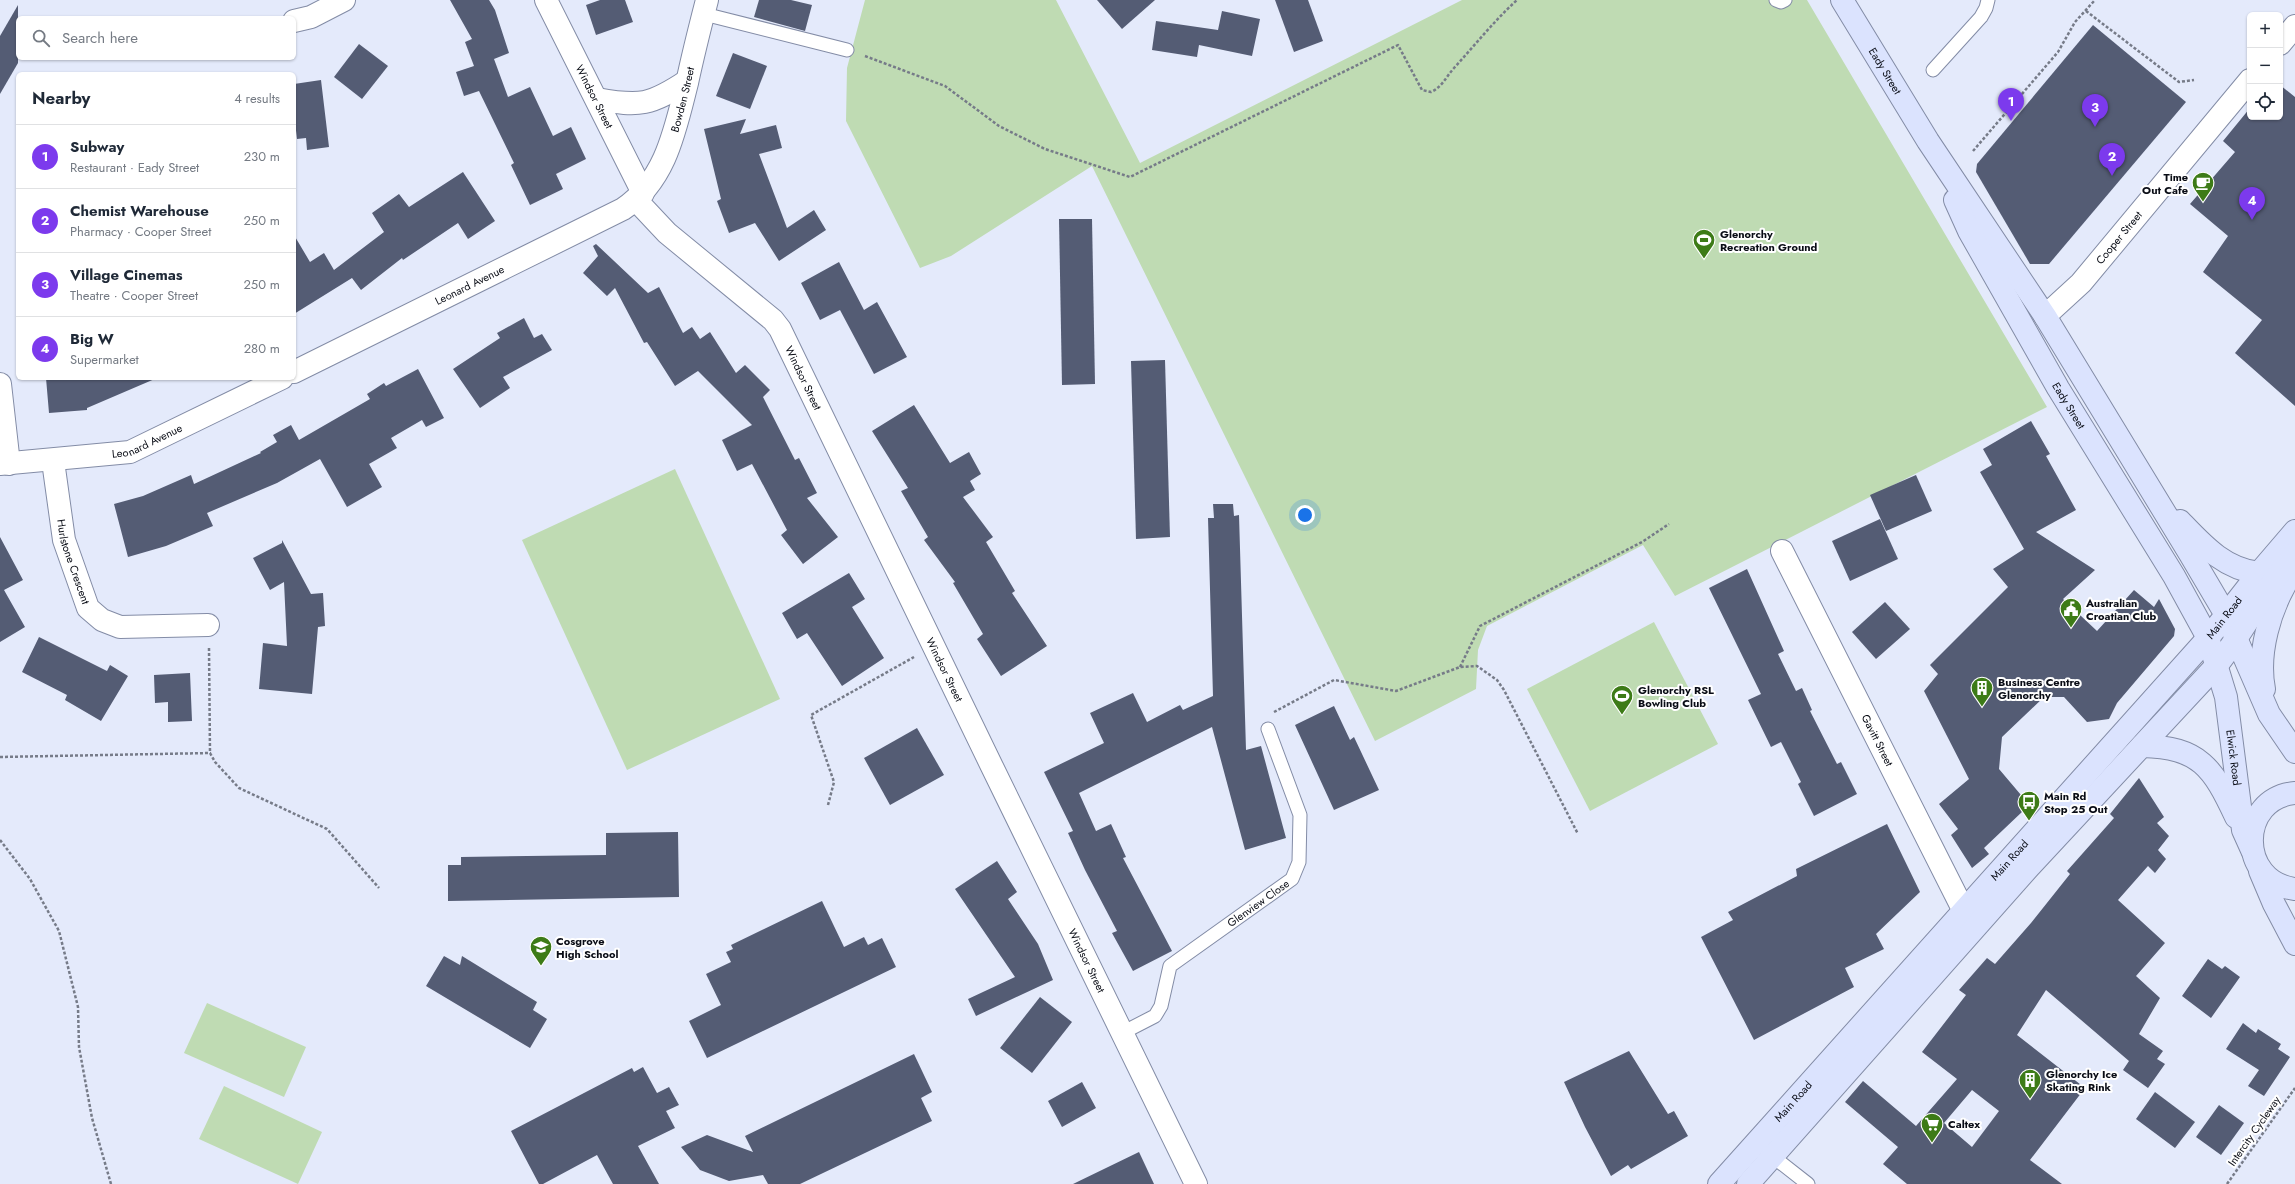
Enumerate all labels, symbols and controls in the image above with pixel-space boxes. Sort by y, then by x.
map controls [2247,12,2283,120]
button: + [2247,12,2283,48]
search box [16,16,296,60]
icon: search [30,27,52,49]
text: Search here [62,27,138,49]
street label: Eady Street [1865,44,1906,98]
button: − [2247,48,2283,84]
street label: Windsor Street [572,62,617,132]
street label: Bowden Street [666,65,698,134]
button: locate [2247,84,2283,120]
text: Nearby [32,86,90,110]
pin: 1 [1998,88,2024,121]
text: 4 results [234,89,280,108]
pin: 3 [2082,94,2108,127]
text: Subway [70,136,124,158]
pin: 2 [2099,143,2125,176]
text: 1 [42,147,48,166]
text: 230 m [244,147,280,166]
text: Restaurant · Eady Street [70,158,199,177]
place label: Time Out Cafe [2142,169,2188,198]
cafe icon: Time Out Cafe [2190,170,2216,203]
pin: 4 [2239,187,2265,220]
text: Chemist Warehouse [70,200,209,222]
street label: Cooper Street [2092,207,2146,268]
text: 2 [41,211,49,230]
text: 250 m [243,211,280,230]
text: Pharmacy · Cooper Street [70,222,211,241]
place label: Glenorchy Recreation Ground [1720,226,1818,255]
sports icon: Glenorchy Recreation Ground [1691,227,1717,260]
street label: Leonard Avenue [432,261,507,309]
text: Village Cinemas [70,264,183,286]
text: 3 [41,275,49,294]
text: 250 m [243,275,280,294]
text: Theatre · Cooper Street [70,286,198,305]
text: Big W [70,328,114,350]
text: 4 [40,339,50,358]
text: 280 m [244,339,280,358]
street label: Windsor Street [781,343,826,413]
text: Supermarket [70,350,139,369]
street label: Eady Street [2048,379,2089,432]
street label: Leonard Avenue [111,420,185,462]
your location [1295,505,1315,525]
street label: Hurlstone Crescent [53,518,94,607]
street label: Main Road [2202,593,2246,642]
place label: Australian Croatian Club [2085,595,2157,624]
public building icon: Australian Croatian Club [2058,596,2084,629]
street label: Windsor Street [922,635,967,705]
place label: Business Centre Glenorchy [1998,674,2080,703]
building icon: Business Centre Glenorchy [1969,675,1995,708]
place label: Glenorchy RSL Bowling Club [1638,682,1714,711]
sports icon: Glenorchy RSL Bowling Club [1609,683,1635,716]
street label: Gavitt Street [1858,711,1898,769]
street label: Elwick Road [2222,729,2245,787]
place label: Main Rd Stop 25 Out [2044,788,2108,817]
bus stop icon: Main Rd Stop 25 Out [2016,789,2042,822]
street label: Main Road [1987,836,2032,884]
street label: Glenview Close [1224,875,1293,931]
street label: Windsor Street [1064,926,1109,996]
place label: Cosgrove High School [556,933,618,962]
school or university icon: Cosgrove High School [528,934,554,967]
place label: Glenorchy Ice Skating Rink [2046,1066,2117,1095]
building icon: Glenorchy Ice Skating Rink [2017,1067,2043,1100]
street label: Main Road [1770,1077,1816,1125]
street label: Intercity Cycleway [2224,1093,2284,1169]
supermarket icon: Caltex [1919,1111,1945,1144]
place label: Caltex [1948,1116,1980,1132]

